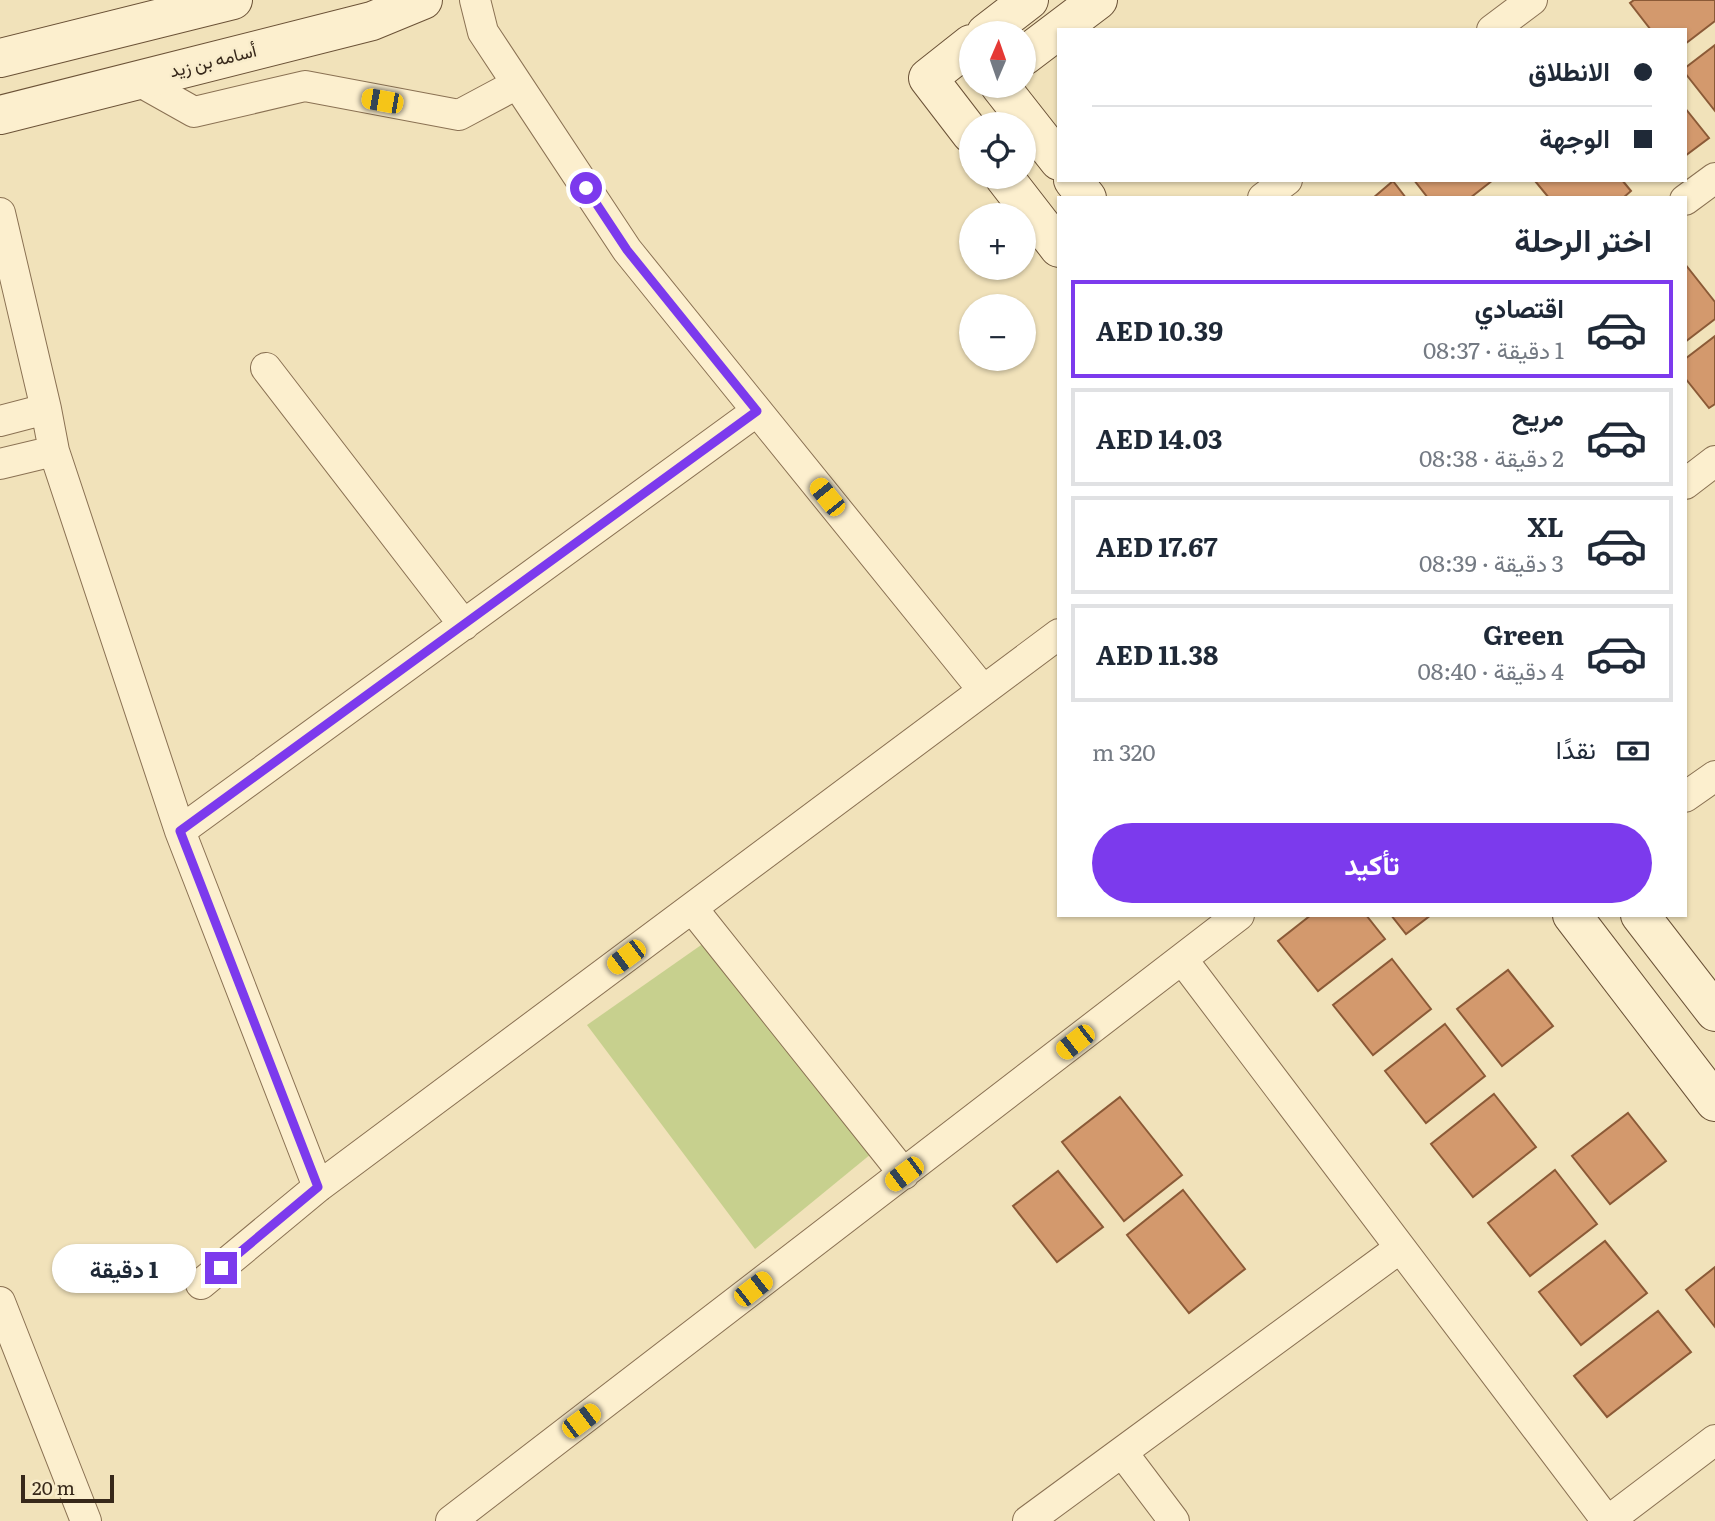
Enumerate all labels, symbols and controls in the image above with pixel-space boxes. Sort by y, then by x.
north arrow [959,21,1036,98]
map controls [959,21,1036,371]
street label: أسامه بن زيد [166,36,259,83]
text: الانطلاق [1528,50,1610,89]
car [360,87,405,115]
button: locate [959,112,1036,189]
text: الوجهة [1539,117,1610,156]
route start [570,172,602,204]
button: + [959,203,1036,280]
text: اختر الرحلة [1514,214,1652,262]
text: اقتصادي [1475,287,1564,326]
button: − [959,294,1036,371]
icon: car [1585,298,1648,361]
text: AED 10.39 [1096,310,1223,349]
text: 1 دقيقة · 08:37 [1423,332,1564,366]
text: مريح [1512,395,1564,434]
icon: car [1585,406,1648,469]
text: AED 14.03 [1096,418,1222,457]
text: 2 دقيقة · 08:38 [1419,440,1564,474]
car [806,474,849,520]
text: XL [1527,506,1564,545]
icon: car [1585,514,1648,577]
text: AED 17.67 [1096,526,1218,565]
text: 3 دقيقة · 08:39 [1419,545,1564,579]
text: Green [1483,614,1564,653]
icon: car [1585,622,1648,685]
text: AED 11.38 [1096,634,1218,673]
text: 4 دقيقة · 08:40 [1417,653,1564,687]
text: نقدًا [1556,728,1596,767]
icon: cash [1614,732,1652,770]
text: 320 m [1092,734,1156,768]
button: تأكيد [1092,823,1652,903]
car [603,936,650,978]
car [1052,1021,1099,1063]
car [881,1153,928,1195]
callout: 1 دقيقة [53,1244,196,1292]
text: 1 دقيقة [90,1251,158,1285]
route end [205,1252,237,1284]
car [730,1268,777,1310]
car [558,1400,605,1442]
scale bar [21,1472,114,1504]
text: 20 m [32,1473,75,1501]

